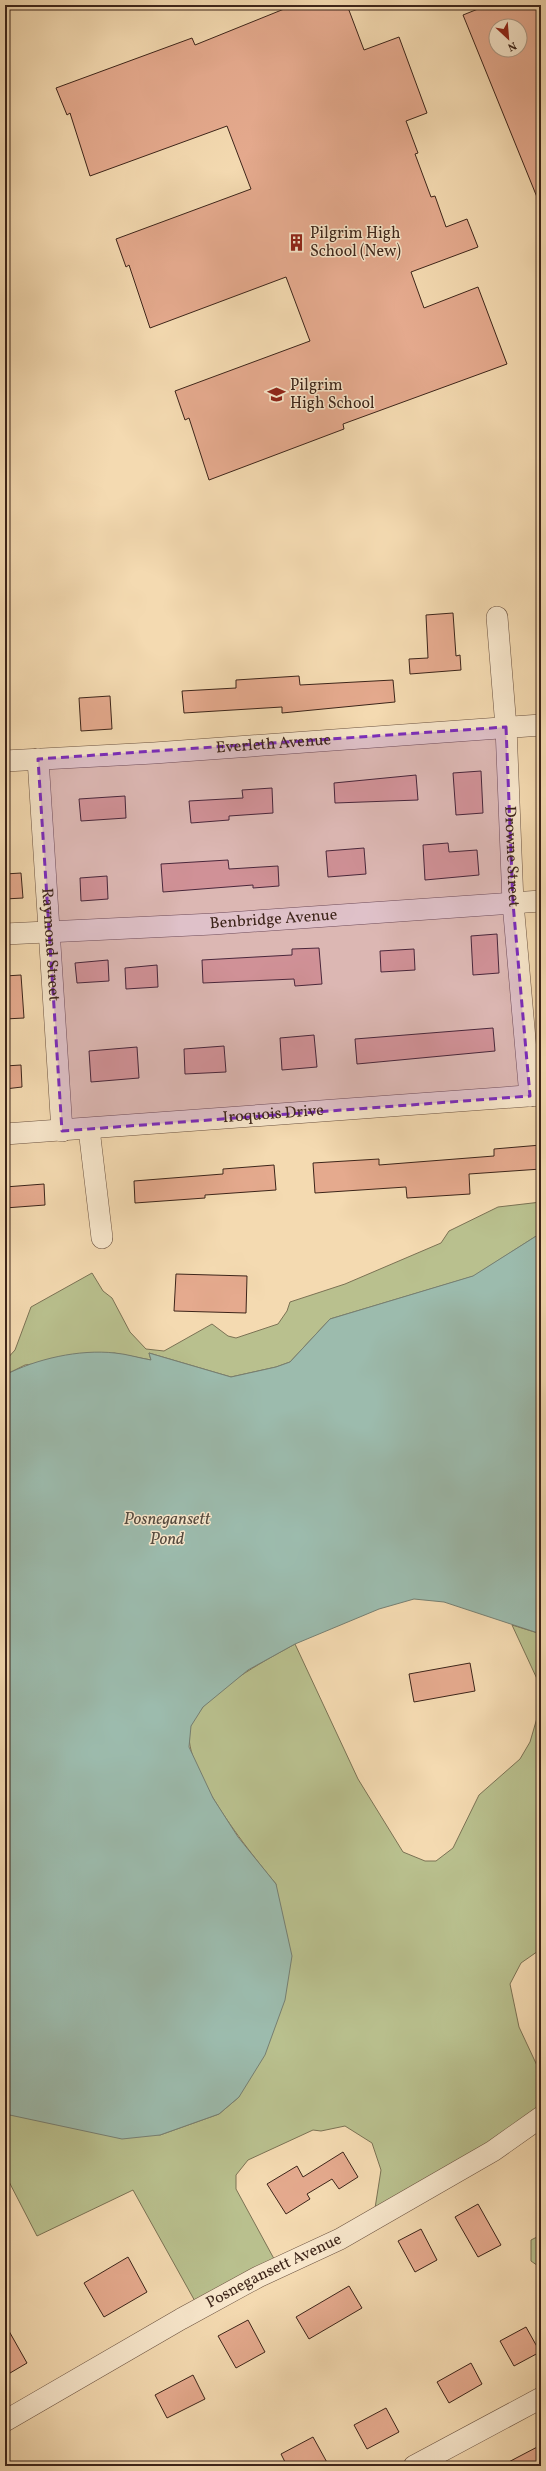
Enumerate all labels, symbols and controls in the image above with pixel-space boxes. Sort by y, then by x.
north arrow [488,18,528,58]
text: N [505,37,519,54]
place label: Pilgrim High School (New) [310,223,401,263]
building icon: Pilgrim High School (New) [287,233,307,253]
place label: Pilgrim High School [290,375,375,415]
school or university icon: Pilgrim High School [267,385,287,405]
street label: Everleth Avenue [215,729,332,759]
street label: Drowne Street [498,805,524,909]
street label: Raymond Street [35,887,65,1002]
street label: Benbridge Avenue [209,904,338,935]
street label: Iroquois Drive [222,1100,325,1129]
water label: Posnegansett Pond [124,1508,211,1551]
street label: Posnegansett Avenue [202,2229,345,2314]

